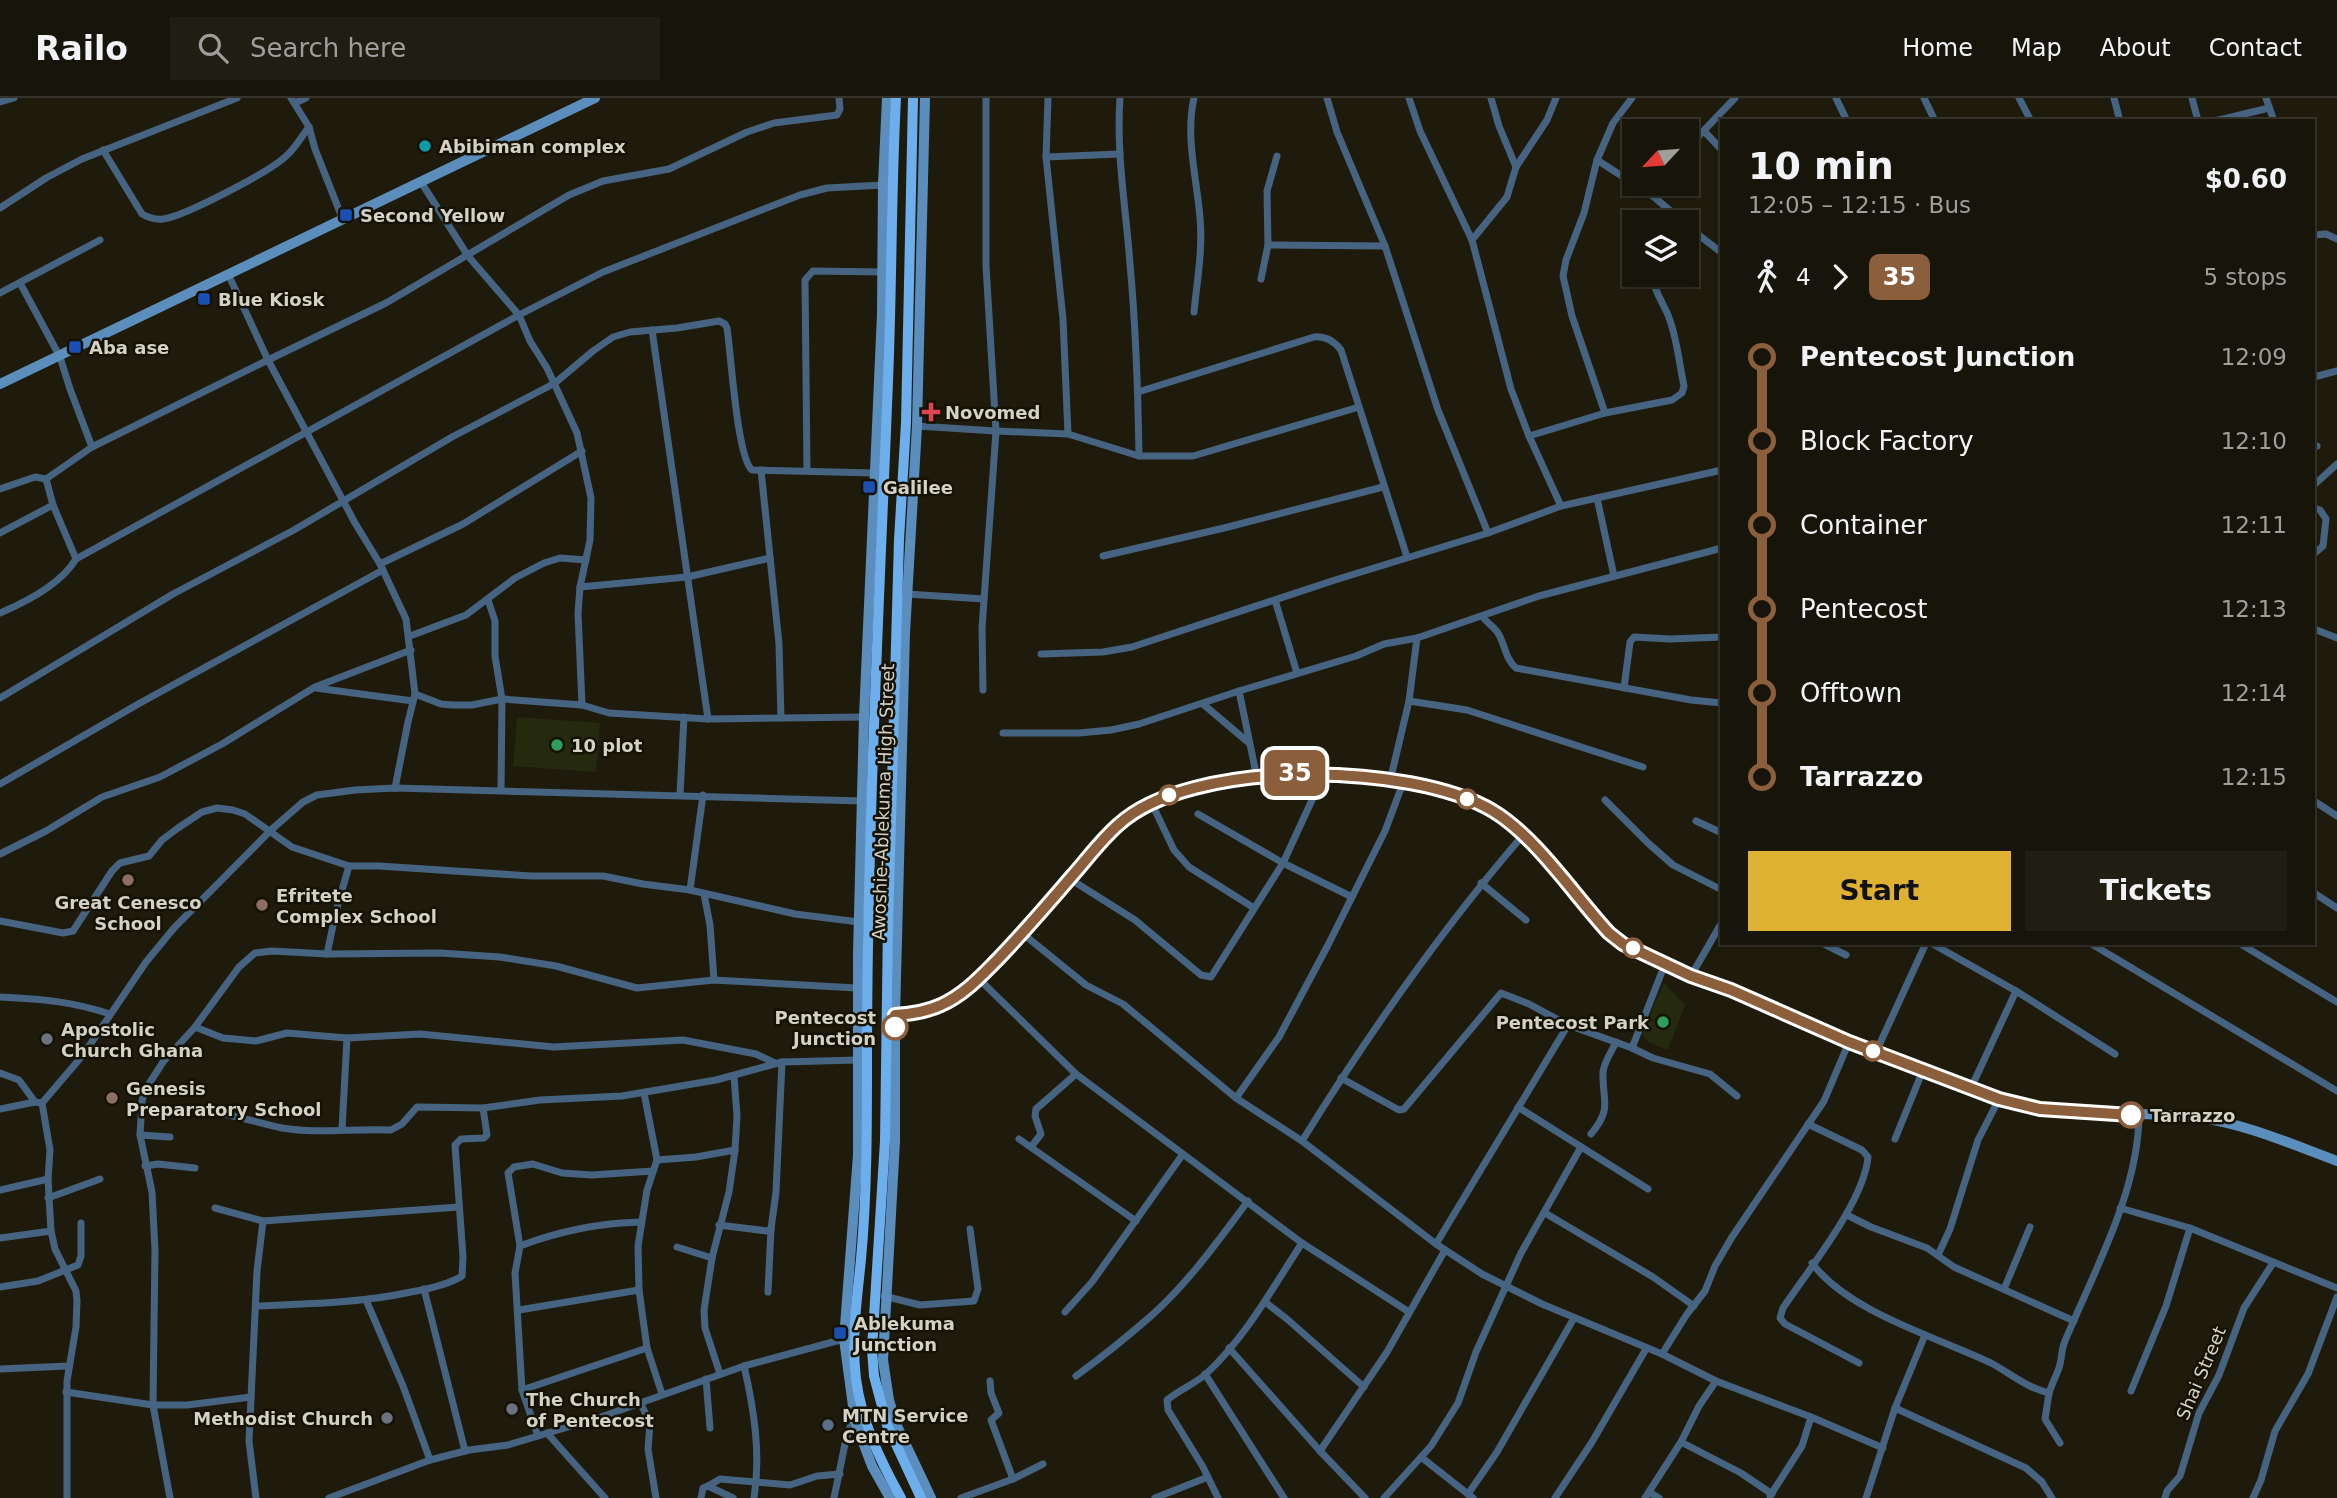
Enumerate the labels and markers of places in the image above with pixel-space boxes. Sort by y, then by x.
place label: Abibiman complex [439,136,626,157]
marker: Abibiman complex [417,138,433,154]
place label: Second Yellow [360,205,505,226]
marker: Second Yellow [338,207,354,223]
place label: Blue Kiosk [218,289,325,310]
marker: Blue Kiosk [196,291,212,307]
place label: Aba ase [89,337,169,358]
marker: Aba ase [67,339,83,355]
place label: Novomed [945,402,1040,423]
marker: Novomed [923,404,939,420]
place label: Galilee [883,477,953,498]
marker: Galilee [861,479,877,495]
place label: 10 plot [571,735,643,756]
marker: 10 plot [549,737,565,753]
unlabelled marker [1159,785,1179,805]
unlabelled marker [1457,789,1477,809]
marker: Great Cenesco School [120,872,136,888]
place label: Efritete Complex School [276,885,437,927]
place label: Great Cenesco School [54,892,202,934]
marker: Efritete Complex School [254,897,270,913]
unlabelled marker [1623,938,1643,958]
place label: Pentecost Junction [775,1007,876,1049]
place label: Pentecost Park [1496,1012,1650,1033]
marker: Pentecost Junction [882,1014,908,1040]
marker: Pentecost Park [1655,1014,1671,1030]
place label: Apostolic Church Ghana [61,1019,203,1061]
marker: Apostolic Church Ghana [39,1031,55,1047]
unlabelled marker [1863,1041,1883,1061]
place label: Genesis Preparatory School [126,1078,322,1120]
marker: Genesis Preparatory School [104,1090,120,1106]
marker: Tarrazzo [2118,1102,2144,1128]
place label: Tarrazzo [2150,1105,2235,1126]
place label: Ablekuma Junction [852,1313,955,1355]
marker: Ablekuma Junction [832,1325,848,1341]
place label: The Church of Pentecost [526,1389,654,1431]
marker: The Church of Pentecost [504,1401,520,1417]
place label: MTN Service Centre [842,1405,968,1447]
place label: Methodist Church [193,1408,373,1429]
marker: Methodist Church [379,1410,395,1426]
marker: MTN Service Centre [820,1417,836,1433]

